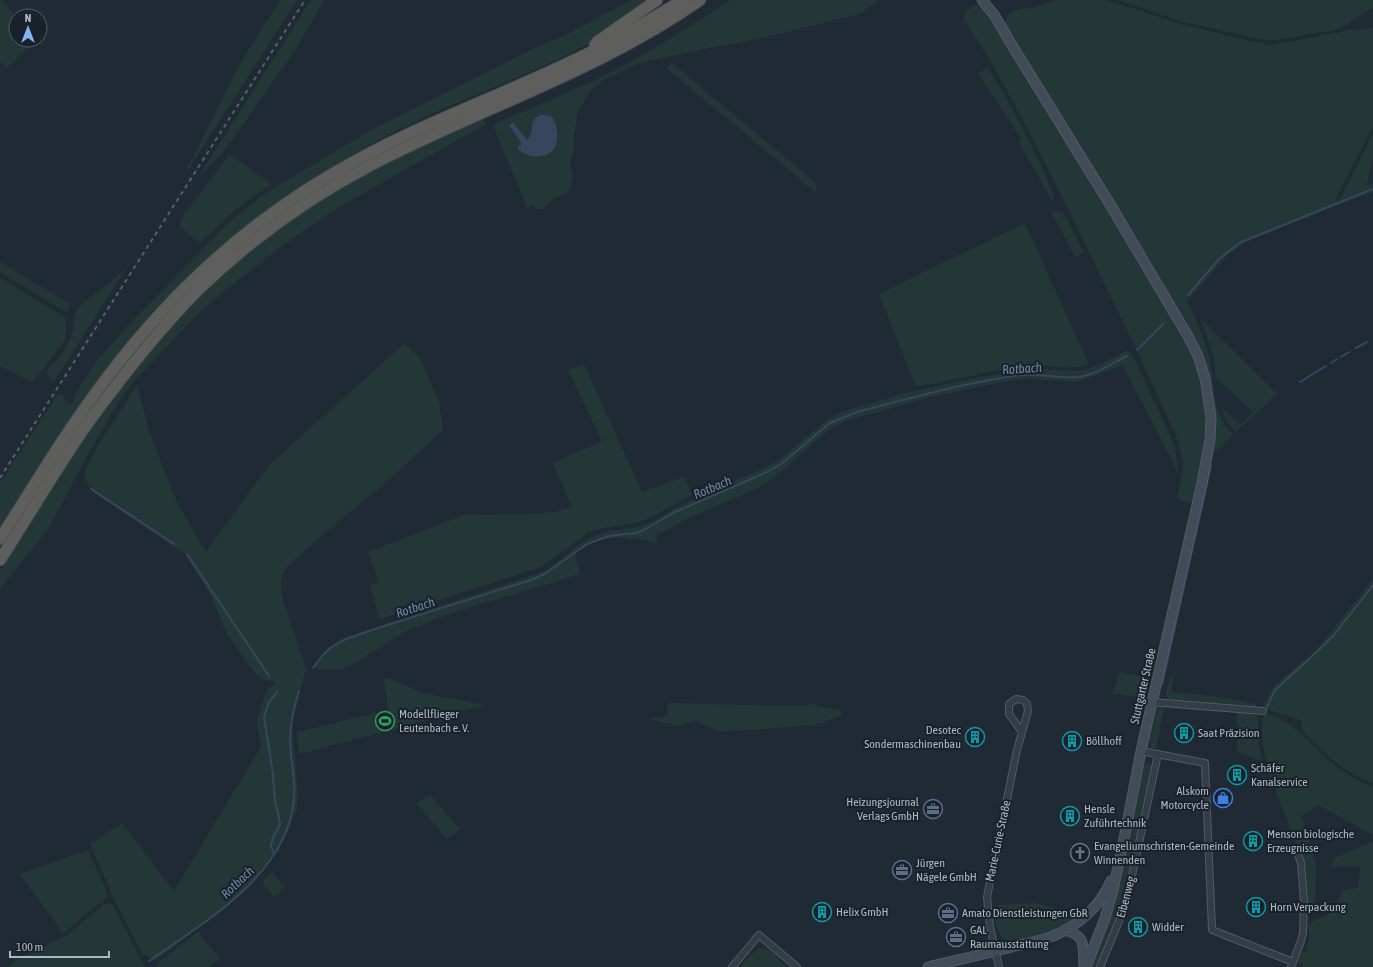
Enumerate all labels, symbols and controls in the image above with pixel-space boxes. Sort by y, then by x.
north arrow [8,8,48,48]
text: N [25,12,31,24]
water label: Rotbach [1002,360,1043,377]
water label: Rotbach [691,473,734,502]
water label: Rotbach [394,594,437,621]
street label: Stuttgarter Straße [1127,647,1159,725]
place label: Modellflieger Leutenbach e. V. [399,707,469,735]
sports icon: Modellflieger Leutenbach e. V. [374,710,396,732]
building icon: Saat Präzision [1173,722,1195,744]
place label: Desotec Sondermaschinenbau [864,723,962,751]
building icon: Desotec Sondermaschinenbau [964,726,986,748]
place label: Saat Präzision [1198,726,1260,740]
building icon: Böllhoff [1061,730,1083,752]
place label: Böllhoff [1086,734,1122,748]
place label: Schäfer Kanalservice [1251,761,1308,789]
building icon: Schäfer Kanalservice [1226,764,1248,786]
place label: Alskom Motorcycle [1161,784,1209,812]
shop icon: Alskom Motorcycle [1212,787,1234,809]
place label: Heizungsjournal Verlags GmbH [846,795,920,823]
office icon: Heizungsjournal Verlags GmbH [922,798,944,820]
street label: Marie-Curie-Straße [983,799,1013,883]
place label: Hensle Zuführtechnik [1084,802,1147,830]
building icon: Hensle Zuführtechnik [1059,805,1081,827]
place label: Menson biologische Erzeugnisse [1267,827,1354,855]
building icon: Menson biologische Erzeugnisse [1242,830,1264,852]
place label: Evangeliumschristen-Gemeinde Winnenden [1094,839,1234,867]
church icon: Evangeliumschristen-Gemeinde Winnenden [1069,842,1091,864]
place label: Jürgen Nägele GmbH [916,856,977,884]
office icon: Jürgen Nägele GmbH [891,859,913,881]
water label: Rotbach [218,863,257,902]
street label: Eibenweg [1114,874,1138,919]
building icon: Horn Verpackung [1245,896,1267,918]
place label: Horn Verpackung [1270,900,1347,914]
building icon: Helix GmbH [811,901,833,923]
office icon: Amato Dienstleistungen GbR [937,902,959,924]
place label: Helix GmbH [836,905,889,919]
place label: Amato Dienstleistungen GbR [962,906,1088,920]
building icon: Widder [1127,916,1149,938]
place label: Widder [1152,920,1184,934]
place label: GAL Raumausstattung [970,923,1049,951]
office icon: GAL Raumausstattung [945,926,967,948]
scale bar [10,933,109,959]
text: 100 m [16,940,43,954]

